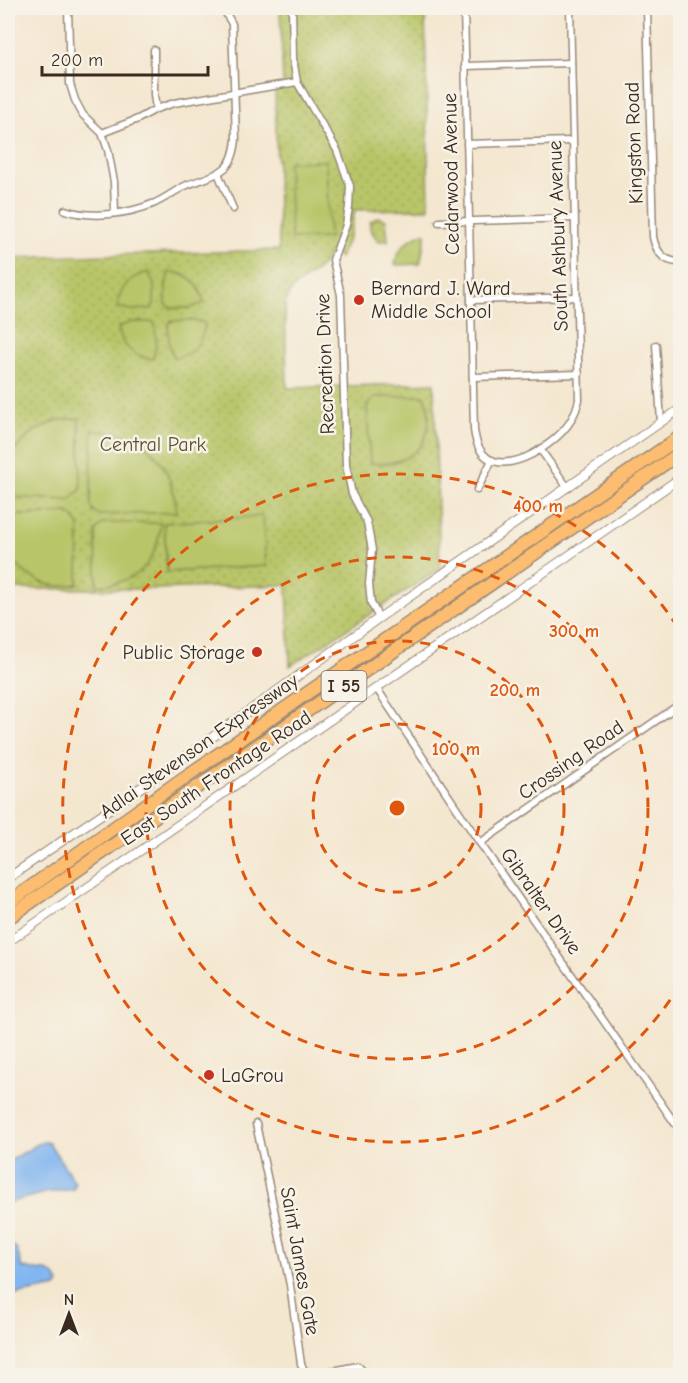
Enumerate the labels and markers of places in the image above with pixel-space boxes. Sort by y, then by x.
place label: Bernard J. Ward Middle School [371,277,510,323]
marker: Bernard J. Ward Middle School [352,293,366,307]
place label: Public Storage [122,641,245,664]
marker: Public Storage [250,645,264,659]
centre of rings [387,798,407,818]
place label: LaGrou [221,1064,284,1087]
marker: LaGrou [202,1068,216,1082]

